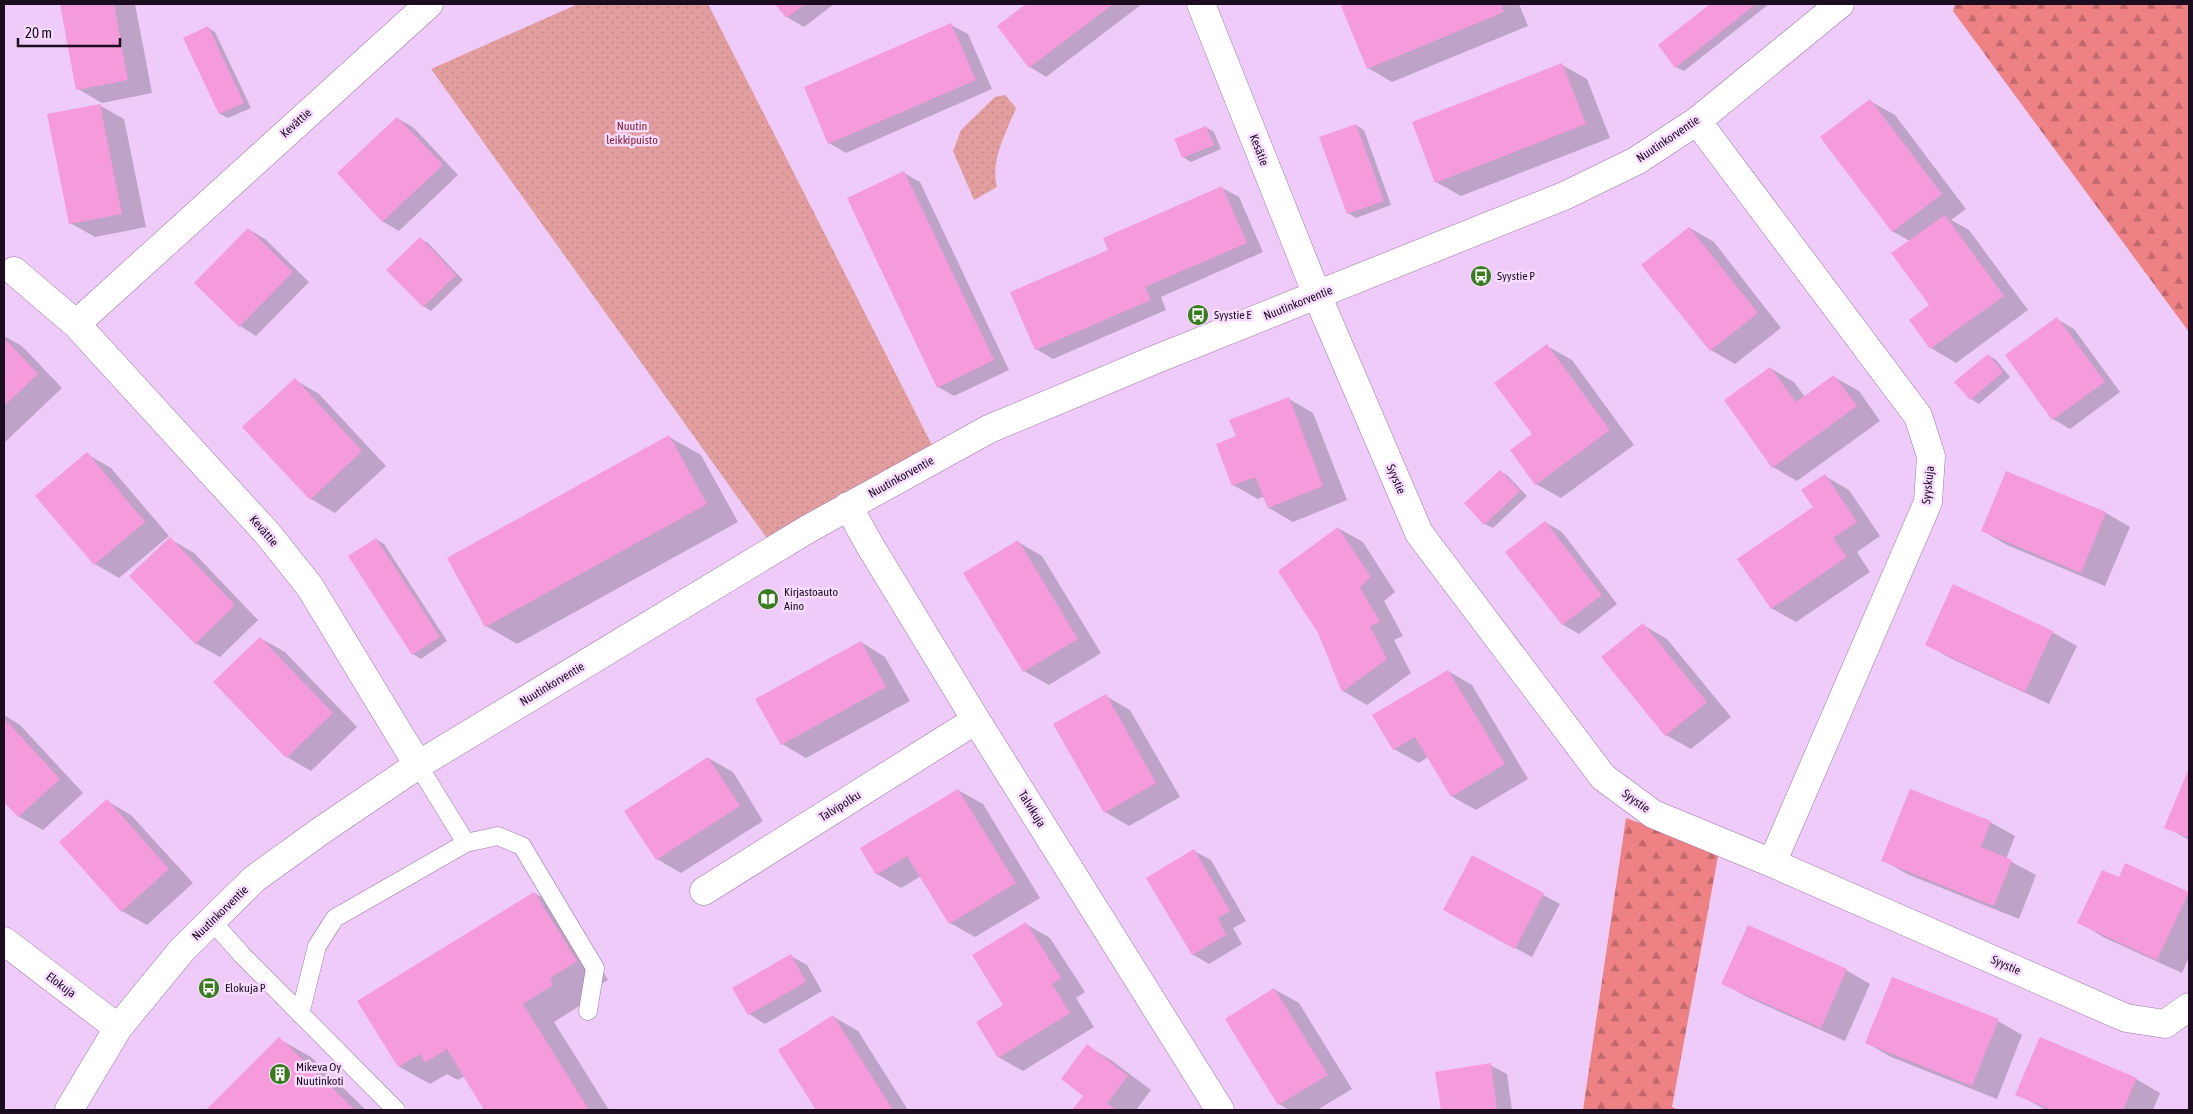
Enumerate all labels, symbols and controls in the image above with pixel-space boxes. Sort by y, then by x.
scale bar [18,15,120,47]
text: 20 m [25,24,52,41]
street label: Kevättie [278,106,314,140]
street label: Nuutinkorventie [1634,113,1702,165]
park label: Nuutin leikkipuisto [606,119,658,147]
street label: Kesätie [1247,132,1271,168]
bus stop icon: Syystie P [1469,264,1493,288]
place label: Syystie P [1497,269,1535,283]
street label: Nuutinkorventie [1262,283,1334,323]
bus stop icon: Syystie E [1186,303,1210,327]
place label: Syystie E [1214,308,1251,322]
street label: Nuutinkorventie [866,453,936,501]
street label: Syystie [1384,462,1408,496]
street label: Syyskuja [1919,465,1937,505]
street label: Kevättie [247,513,281,549]
place label: Kirjastoauto Aino [784,585,838,613]
library icon: Kirjastoauto Aino [756,587,780,611]
street label: Nuutinkorventie [517,659,587,709]
street label: Syystie [1619,786,1653,816]
street label: Talvipolku [817,788,864,824]
street label: Talvikuja [1015,788,1049,830]
street label: Nuutinkorventie [189,883,251,943]
street label: Syystie [1989,952,2023,978]
street label: Elokuja [44,969,78,1001]
bus stop icon: Elokuja P [197,976,221,1000]
place label: Elokuja P [225,981,266,995]
place label: Mikeva Oy Nuutinkoti [296,1060,344,1088]
building icon: Mikeva Oy Nuutinkoti [268,1062,292,1086]

